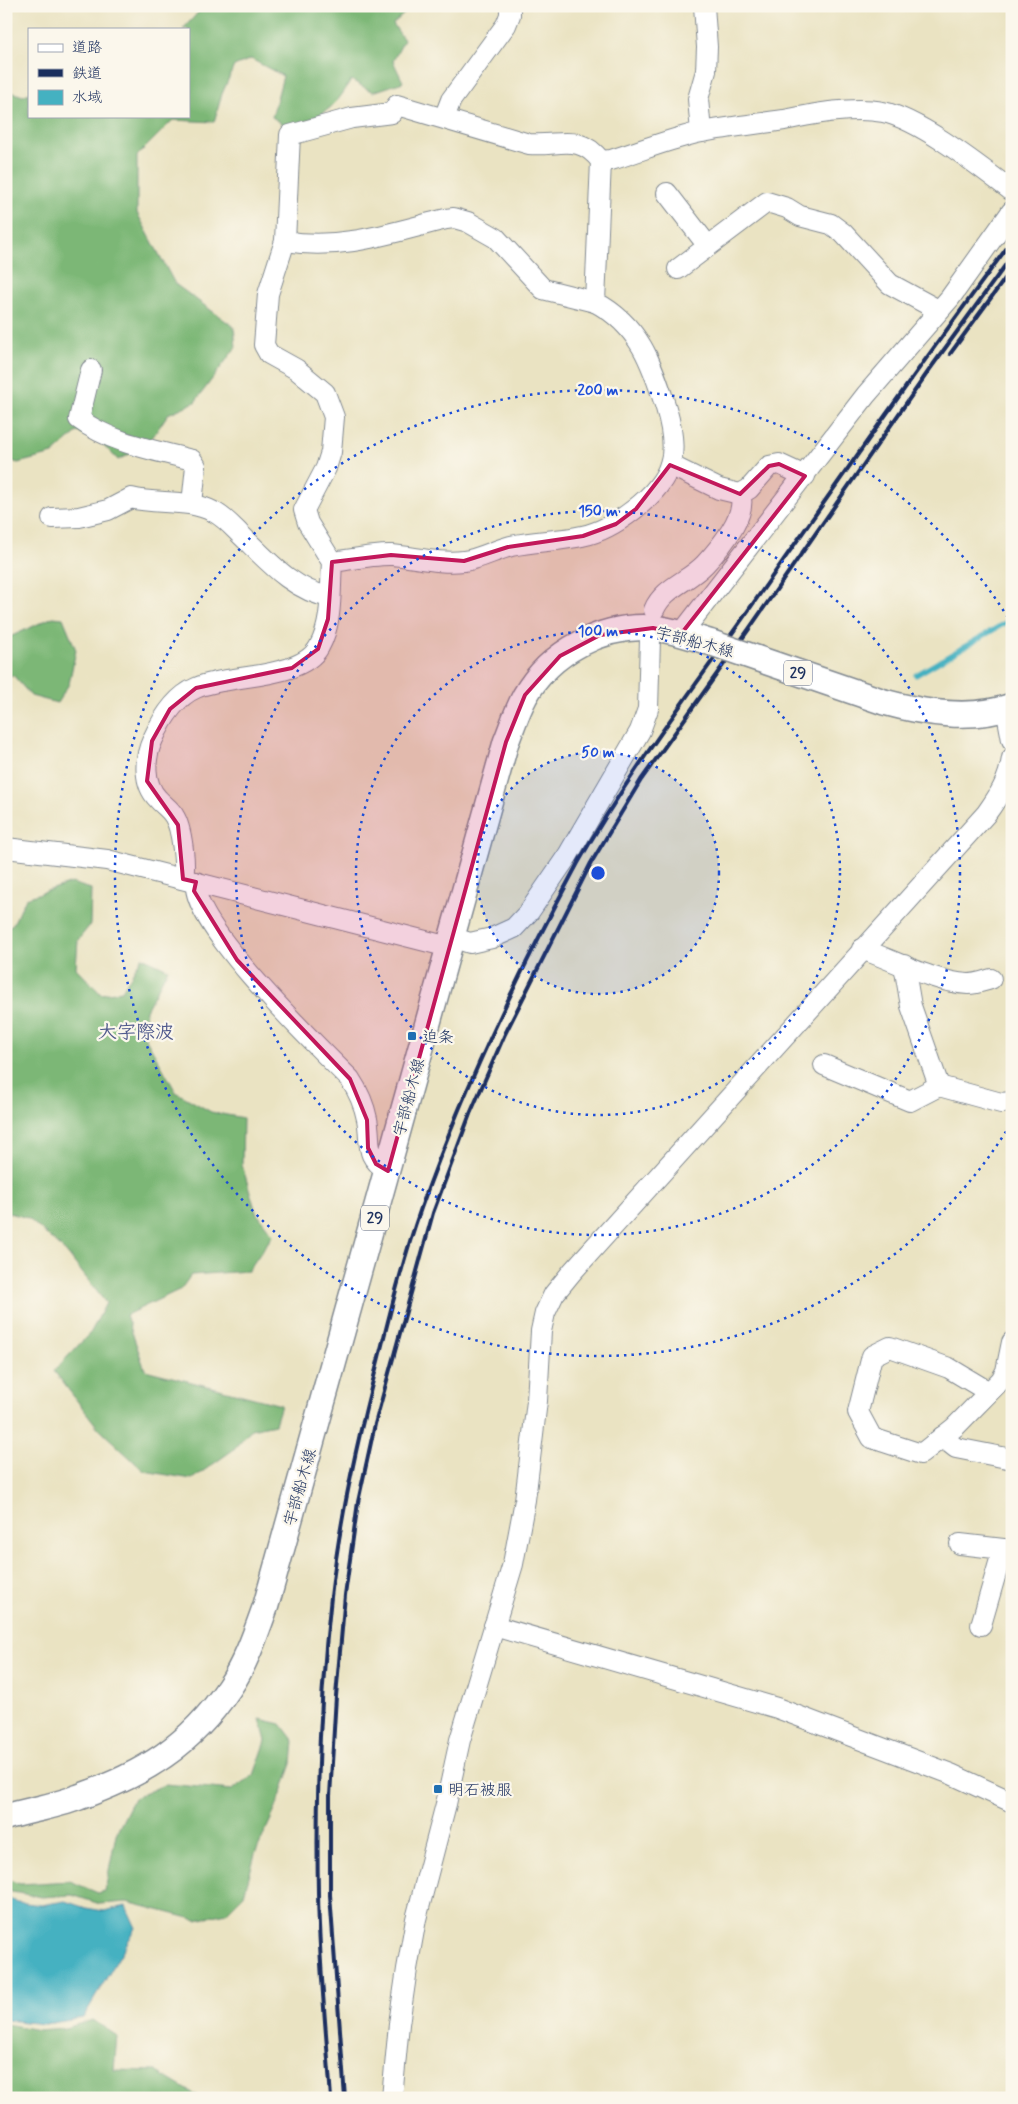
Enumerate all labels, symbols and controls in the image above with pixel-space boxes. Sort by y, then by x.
legend [28,28,190,118]
text: 道路 [72,38,102,58]
text: 鉄道 [72,64,102,84]
text: 水域 [72,88,102,108]
text: 200 m [578,381,619,401]
text: 150 m [578,502,618,522]
text: 100 m [578,622,618,642]
street label: 宇部船木線 [653,622,736,663]
road number: 29 [784,660,812,686]
text: 50 m [581,743,615,763]
centre of rings [589,864,607,882]
district label: 大字際波 [98,1020,174,1045]
place label: 迫条 [422,1027,454,1048]
marker: 迫条 [406,1030,418,1042]
street label: 宇部船木線 [389,1056,430,1139]
road number: 29 [361,1206,389,1230]
street label: 宇部船木線 [279,1446,322,1529]
place label: 明石被服 [448,1780,512,1801]
marker: 明石被服 [432,1783,444,1795]

